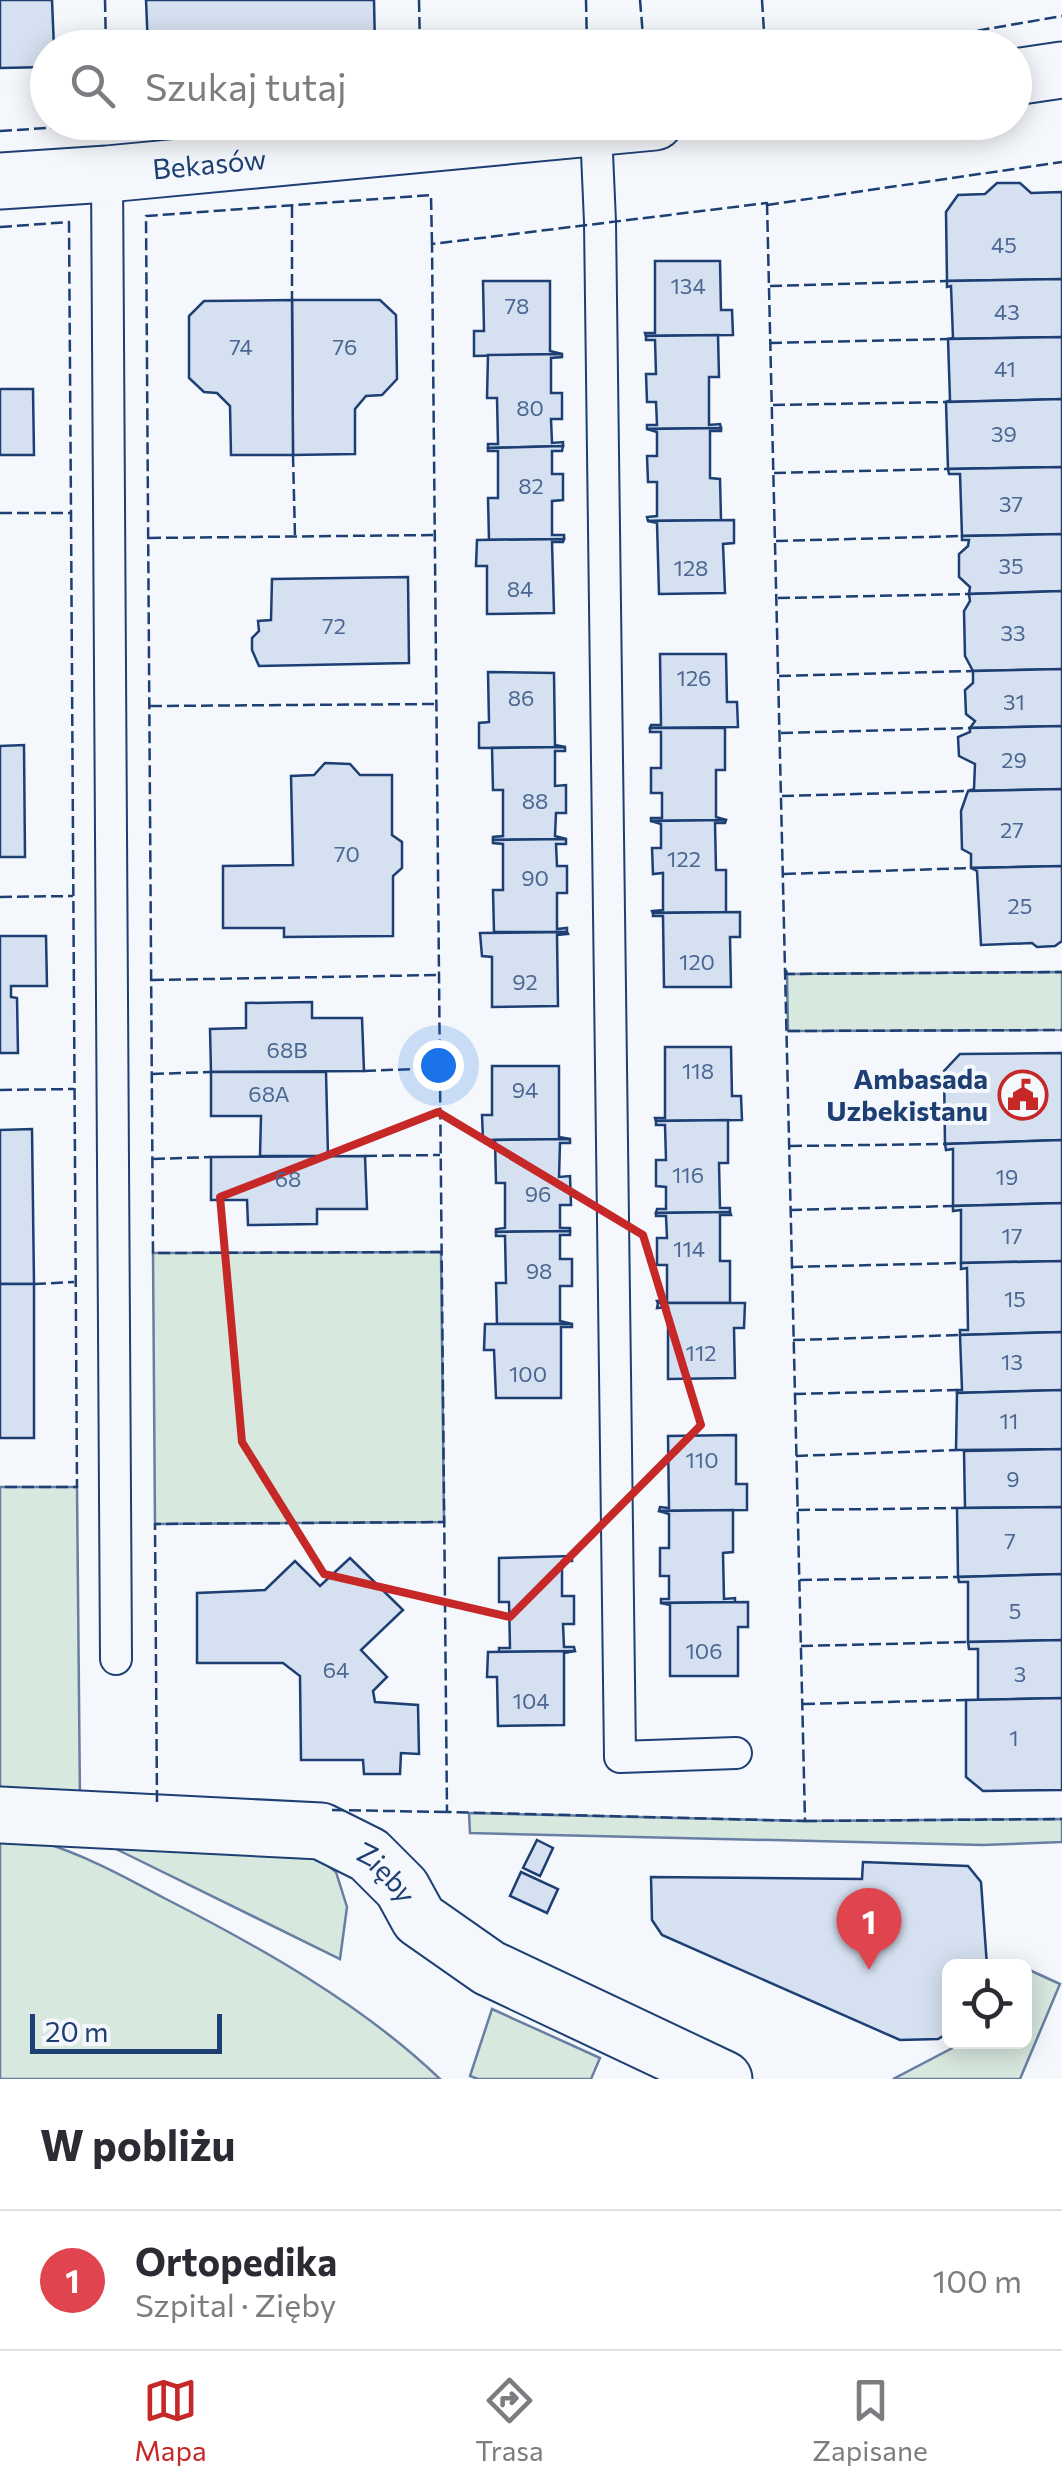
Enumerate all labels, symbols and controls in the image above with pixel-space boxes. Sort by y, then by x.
search box [30,30,1032,140]
icon: search [65,58,120,113]
text: Szukaj tutaj [145,62,347,109]
street label: Bekasów [151,141,268,186]
house number: 45 [991,231,1017,258]
house number: 134 [670,272,706,299]
house number: 78 [505,292,529,319]
house number: 43 [994,298,1020,325]
house number: 74 [229,333,253,360]
house number: 76 [333,333,357,360]
house number: 41 [994,355,1016,382]
house number: 80 [516,394,544,421]
house number: 39 [991,420,1017,447]
house number: 82 [518,472,544,499]
house number: 37 [999,490,1023,517]
house number: 35 [998,552,1024,579]
house number: 128 [674,554,708,581]
house number: 84 [507,575,533,602]
house number: 72 [322,612,346,639]
house number: 33 [1000,619,1026,646]
house number: 126 [677,664,711,691]
house number: 86 [508,684,534,711]
house number: 31 [1003,688,1025,715]
house number: 29 [1001,746,1027,773]
house number: 88 [522,787,548,814]
house number: 27 [1000,816,1024,843]
house number: 70 [334,840,360,867]
house number: 122 [667,845,701,872]
house number: 90 [521,864,549,891]
house number: 25 [1008,892,1032,919]
house number: 120 [679,948,715,975]
house number: 92 [512,968,538,995]
house number: 68B [267,1036,307,1063]
your location [413,1040,464,1091]
house number: 118 [682,1057,714,1084]
place label: Ambasada Uzbekistanu [826,1061,988,1127]
public building icon: Ambasada Uzbekistanu [997,1069,1049,1121]
house number: 94 [512,1076,538,1103]
house number: 68A [248,1080,290,1107]
house number: 116 [672,1161,704,1188]
house number: 19 [996,1163,1018,1190]
house number: 68 [275,1165,301,1192]
house number: 96 [525,1180,551,1207]
house number: 17 [1001,1222,1023,1249]
house number: 114 [673,1235,705,1262]
house number: 98 [526,1257,552,1284]
house number: 15 [1004,1285,1026,1312]
house number: 112 [685,1339,717,1366]
house number: 13 [1001,1348,1023,1375]
house number: 100 [509,1360,547,1387]
house number: 11 [1000,1407,1018,1434]
house number: 110 [685,1446,719,1473]
house number: 9 [1006,1465,1020,1492]
house number: 7 [1004,1527,1016,1554]
house number: 5 [1009,1597,1021,1624]
house number: 106 [685,1637,723,1664]
house number: 64 [323,1656,349,1683]
house number: 3 [1014,1660,1026,1687]
house number: 104 [513,1687,549,1714]
house number: 1 [1009,1724,1019,1751]
street label: Zięby [352,1834,425,1908]
pin: 1 [836,1888,902,1970]
map controls [942,1959,1032,2049]
button: locate [942,1959,1032,2049]
scale bar [30,2009,222,2054]
text: 20 m [45,2014,109,2048]
text: W pobliżu [40,2118,236,2170]
text: Ortopedika [135,2237,337,2284]
text: 1 [65,2260,80,2300]
text: 100 m [933,2260,1022,2300]
text: Szpital · Zięby [135,2284,336,2324]
tab: Mapa [134,2373,207,2467]
tab: Trasa [475,2373,544,2467]
tab: Zapisane [812,2373,928,2467]

